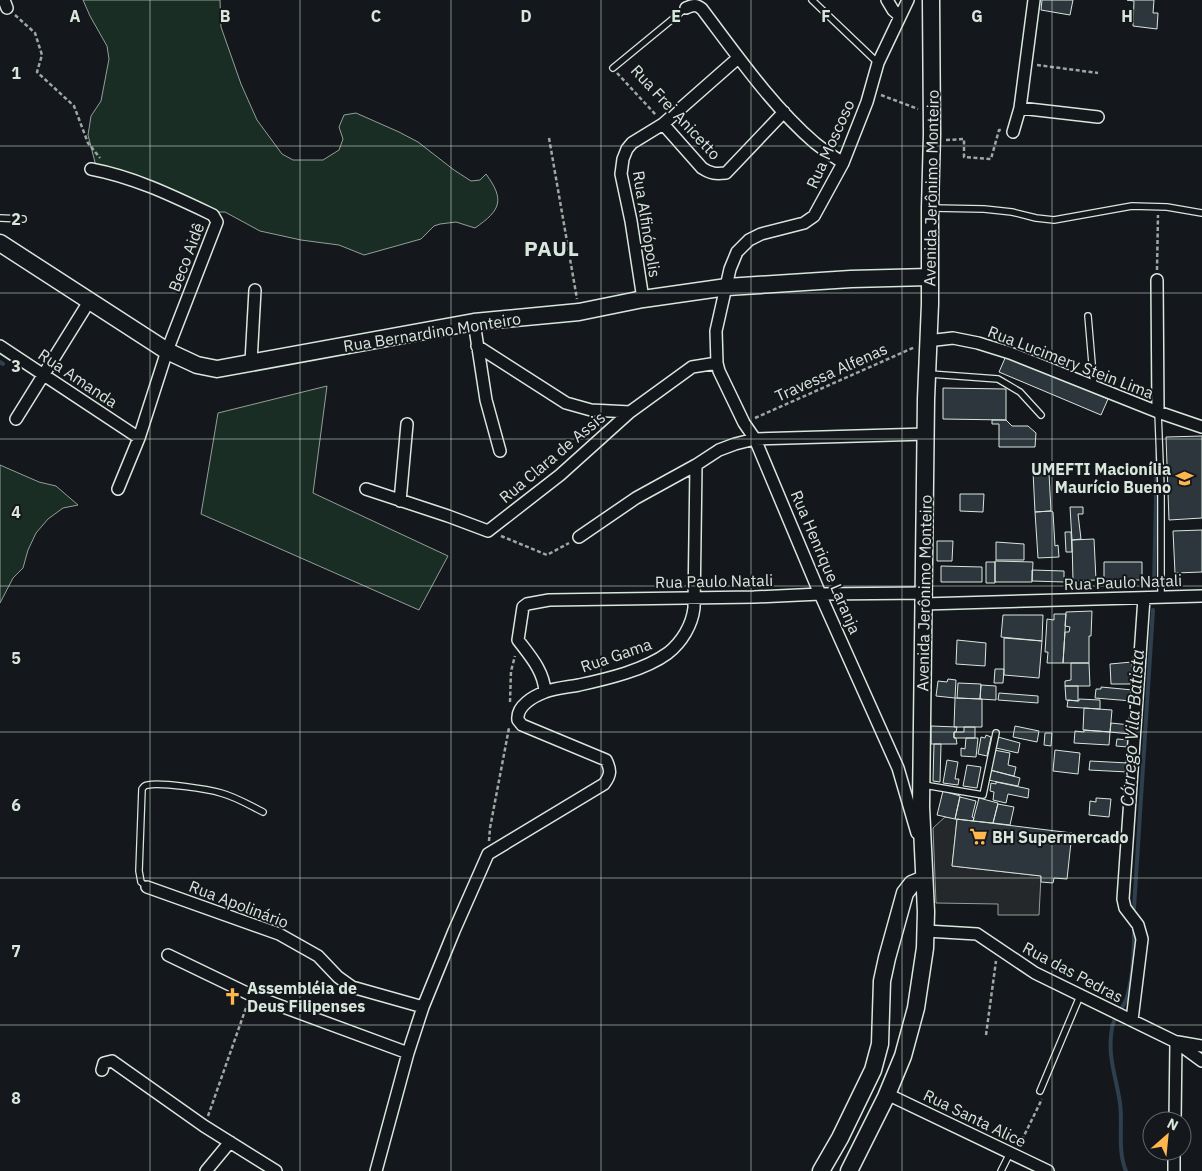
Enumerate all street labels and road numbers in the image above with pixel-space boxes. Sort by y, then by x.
street label: Rua Frei Anicetto [627,60,725,164]
street label: Avenida Jerônimo Monteiro [919,89,943,287]
street label: Rua Moscoso [802,96,858,191]
street label: Rua Alfinópolis [629,169,665,279]
street label: Beco Aidê [164,219,208,294]
street label: Rua Bernardino Monteiro [342,308,522,356]
street label: Rua Lucimery Stein Lima [985,321,1157,403]
street label: Travessa Alfenas [772,338,890,406]
street label: Rua Amanda [35,344,122,412]
street label: Rua Clara de Assis [495,407,609,507]
street label: Rua Henrique Laranja [787,487,865,637]
street label: Avenida Jerônimo Monteiro [912,494,936,692]
street label: Rua Paulo Natali [655,570,773,592]
street label: Rua Paulo Natali [1064,570,1182,594]
street label: Rua Gama [578,633,655,676]
street label: Rua Apolinário [186,876,292,932]
street label: Rua das Pedras [1019,937,1127,1007]
street label: Rua Santa Alice [920,1084,1030,1152]

